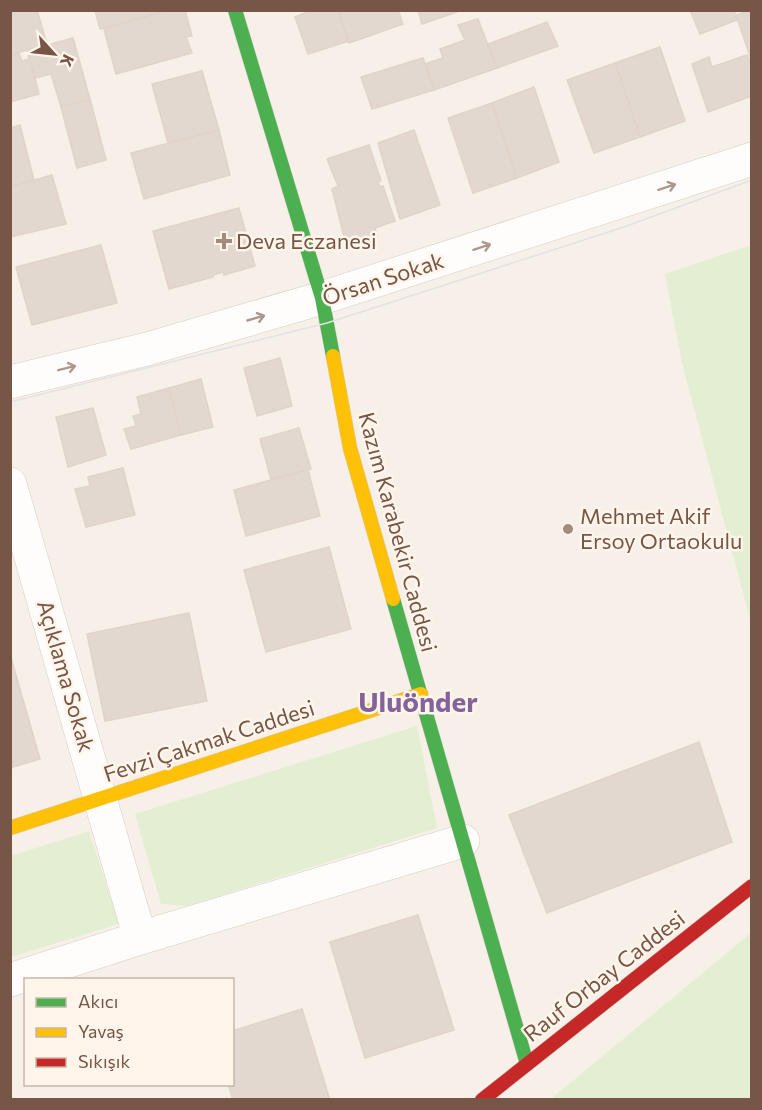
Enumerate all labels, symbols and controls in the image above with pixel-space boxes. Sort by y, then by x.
north arrow [24,24,84,84]
text: K [57,52,79,70]
one-way arrow [657,181,676,192]
place label: Deva Eczanesi [236,227,377,254]
marker: Deva Eczanesi [217,234,231,248]
one-way arrow [472,241,491,252]
street label: Örsan Sokak [319,246,447,311]
one-way arrow [246,312,265,323]
one-way arrow [58,362,77,374]
street label: Kazım Karabekir Caddesi [353,409,443,655]
place label: Mehmet Akif Ersoy Ortaokulu [580,502,742,554]
marker: Mehmet Akif Ersoy Ortaokulu [561,522,575,536]
street label: Açıklama Sokak [32,597,101,755]
district label: Uluönder [358,684,478,718]
street label: Fevzi Çakmak Caddesi [100,694,318,787]
street label: Rauf Orbay Caddesi [518,904,690,1047]
legend [24,978,234,1086]
text: Akıcı [78,990,118,1012]
text: Yavaş [78,1020,124,1042]
text: Sıkışık [78,1050,130,1072]

